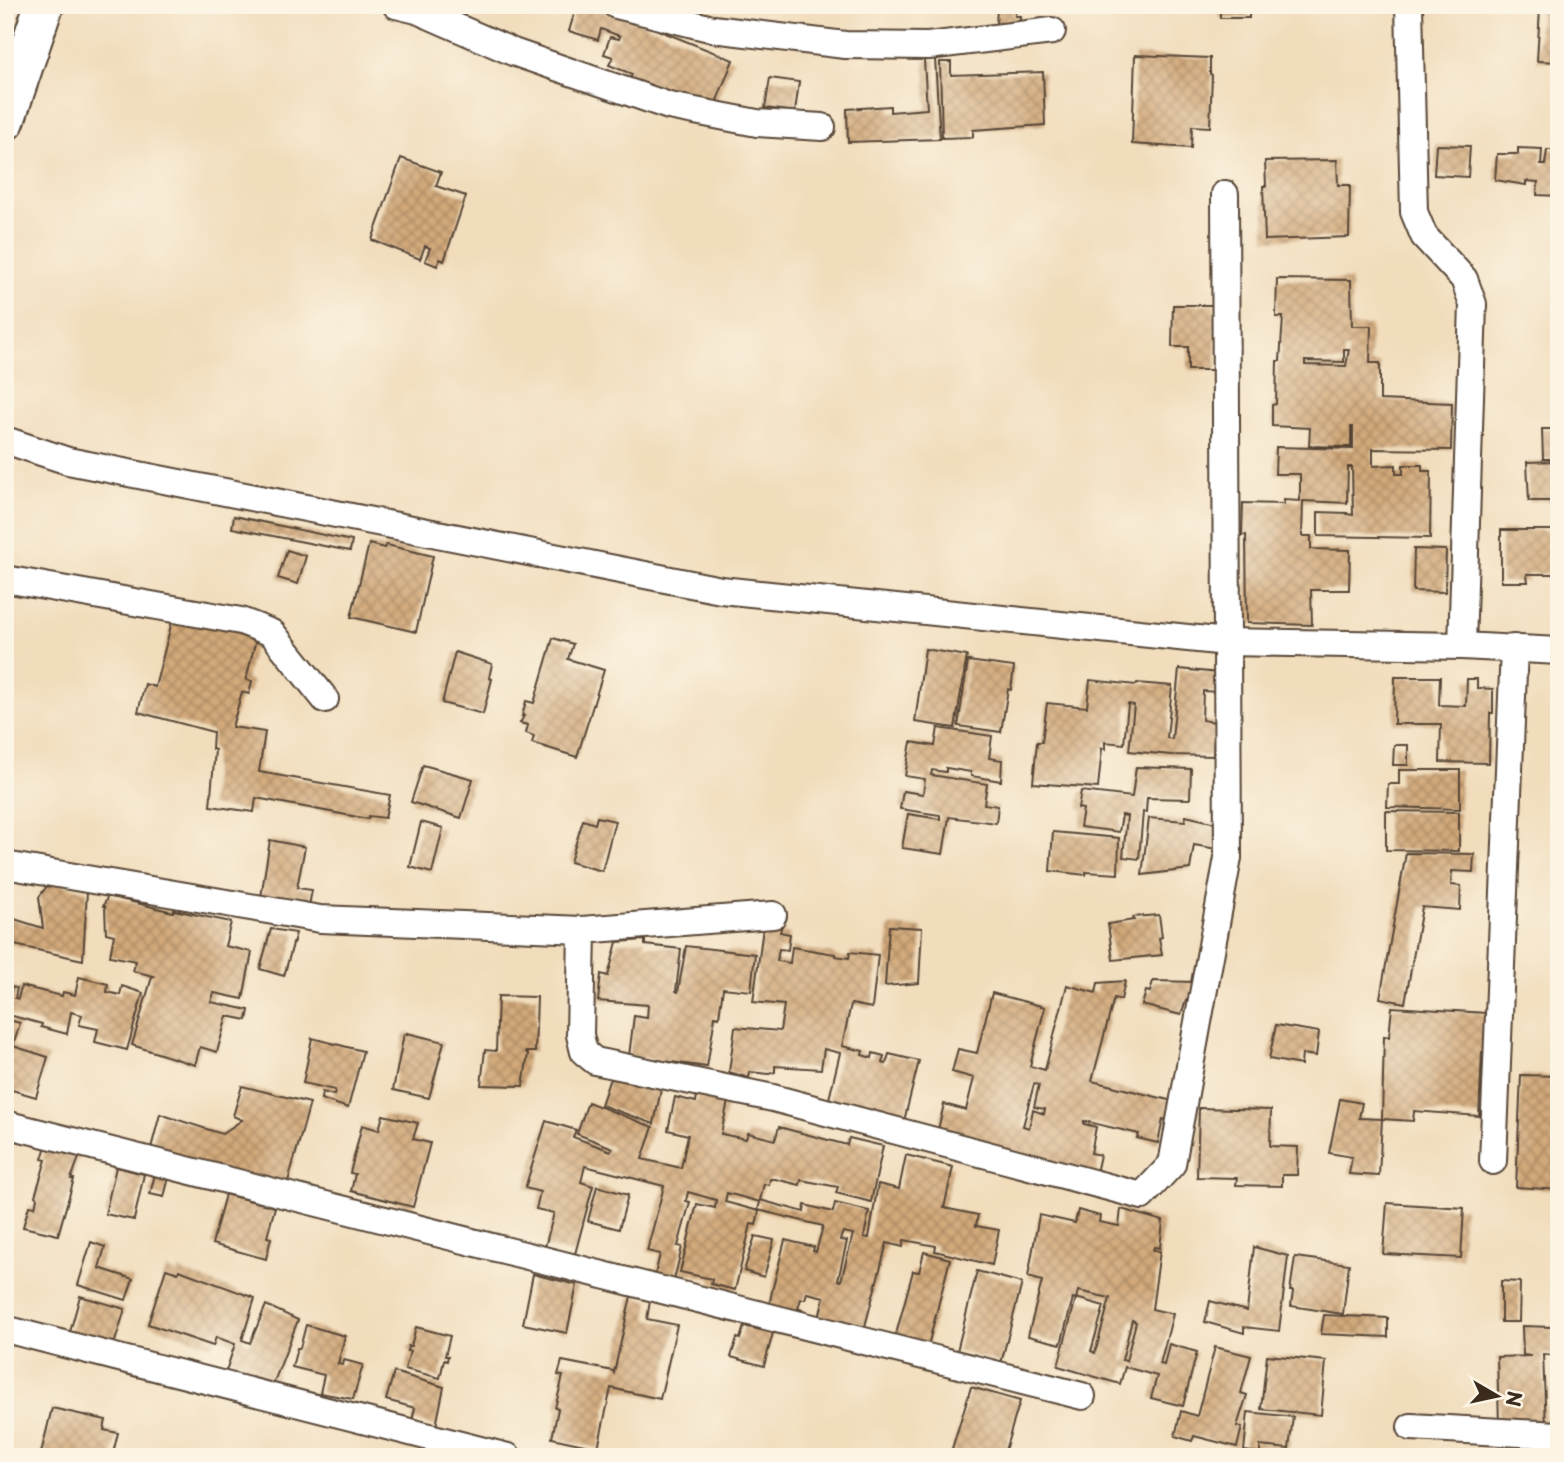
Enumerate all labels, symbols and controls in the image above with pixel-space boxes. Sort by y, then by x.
north arrow [1462,1360,1532,1430]
text: N [1500,1389,1530,1408]

